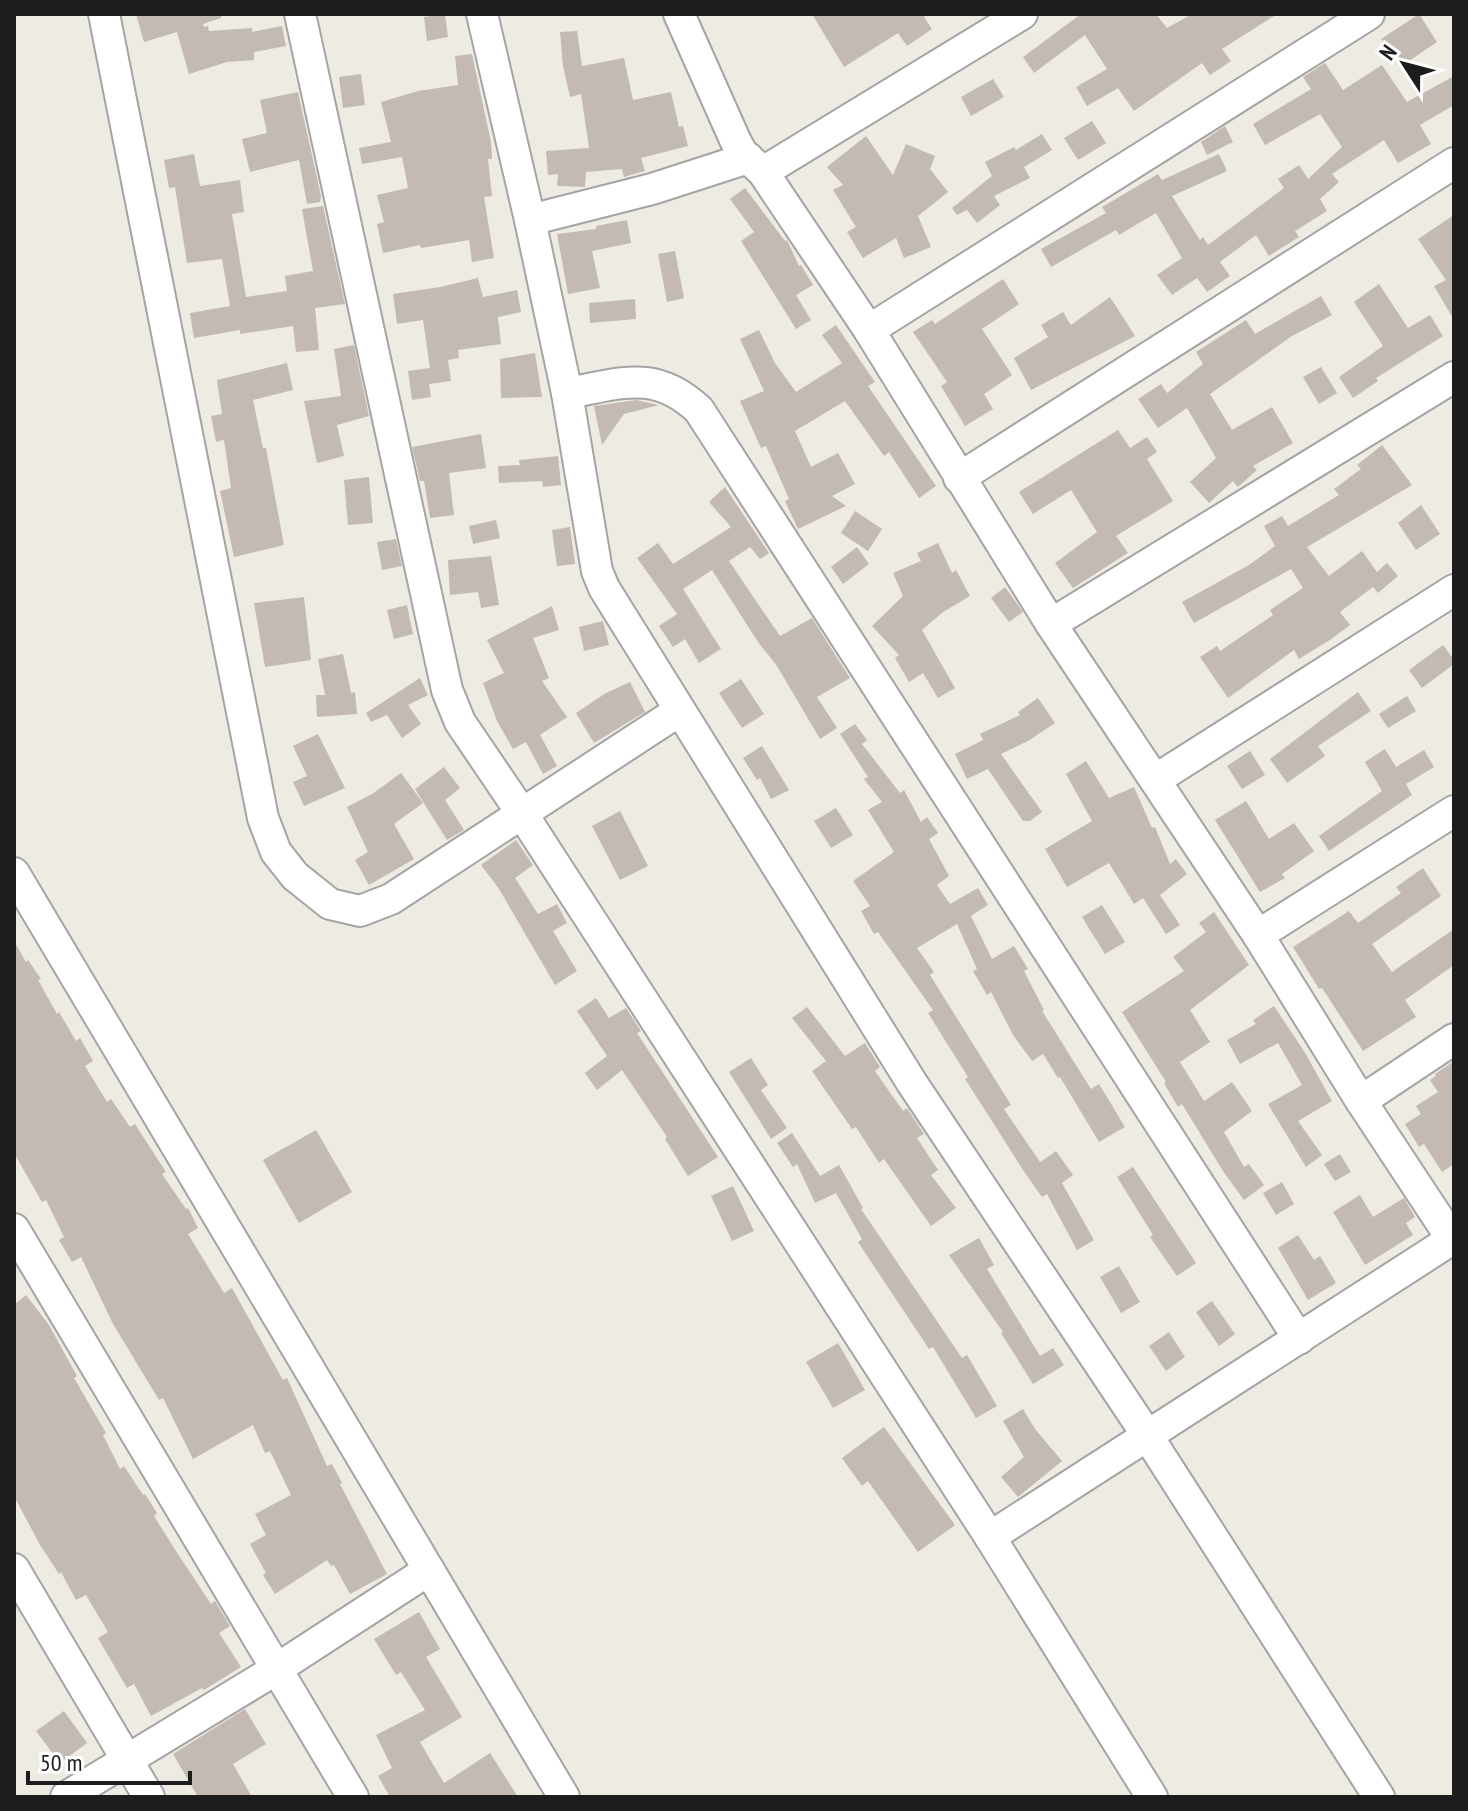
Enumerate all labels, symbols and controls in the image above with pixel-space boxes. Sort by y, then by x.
north arrow [1364,24,1444,104]
text: N [1373,39,1403,65]
scale bar [28,1735,190,1785]
text: 50 m [40,1747,82,1778]

